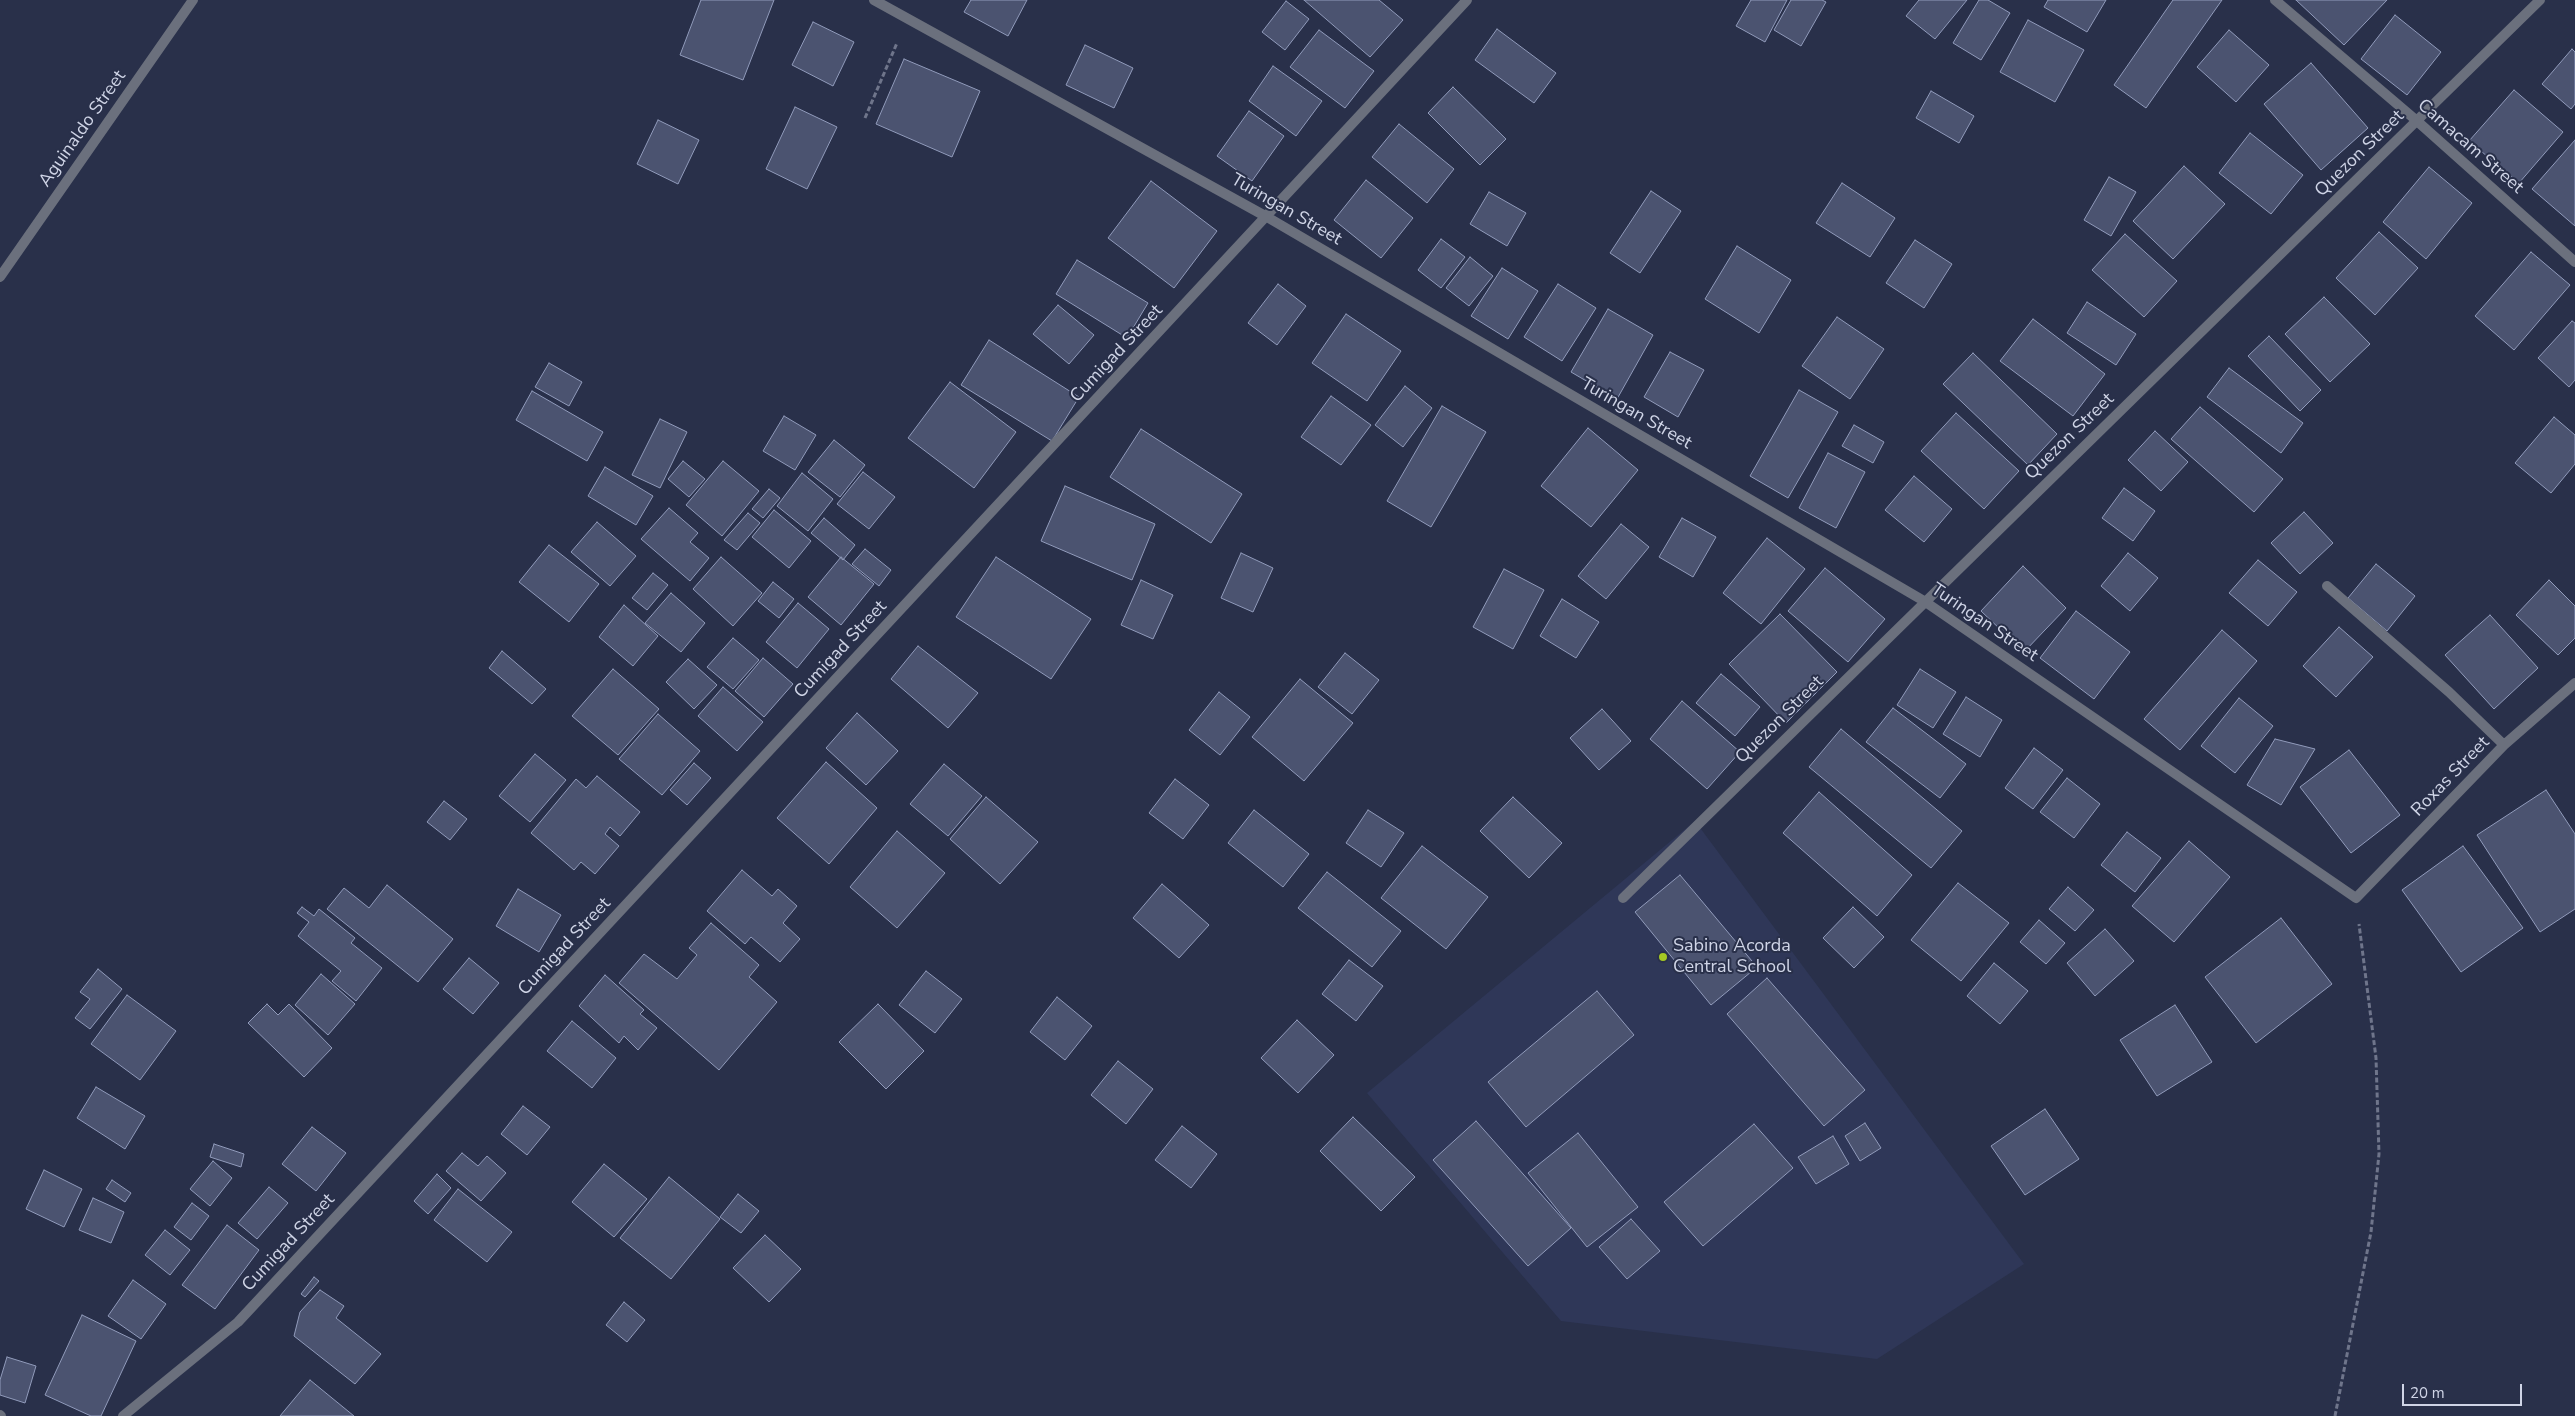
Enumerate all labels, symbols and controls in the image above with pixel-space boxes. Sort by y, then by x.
street label: Aguinaldo Street [35,67,131,191]
street label: Camacam Street [2413,95,2527,199]
street label: Quezon Street [2311,106,2409,202]
street label: Turingan Street [1227,170,1345,250]
street label: Cumigad Street [1066,301,1168,407]
street label: Turingan Street [1577,374,1695,454]
street label: Quezon Street [2021,389,2119,485]
street label: Turingan Street [1926,579,2042,667]
street label: Cumigad Street [790,597,892,703]
street label: Quezon Street [1732,672,1828,768]
street label: Roxas Street [2407,732,2495,822]
street label: Cumigad Street [514,894,616,1000]
place label: Sabino Acorda Central School [1673,936,1791,979]
marker: Sabino Acorda Central School [1657,951,1669,963]
street label: Cumigad Street [238,1190,340,1296]
scale bar [2405,1374,2525,1406]
text: 20 m [2410,1383,2445,1403]

